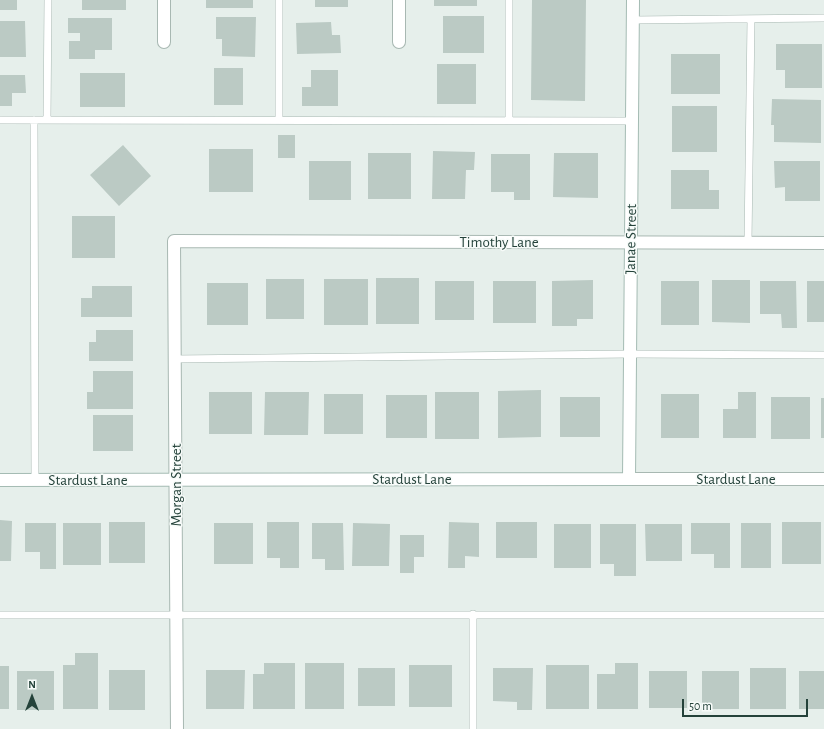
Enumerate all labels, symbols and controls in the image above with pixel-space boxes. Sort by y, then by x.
street label: Janae Street [621,204,641,274]
street label: Timothy Lane [459,233,539,251]
street label: Morgan Street [167,443,185,527]
street label: Stardust Lane [372,470,452,488]
street label: Stardust Lane [696,470,776,488]
street label: Stardust Lane [48,471,128,489]
north arrow [12,677,52,717]
text: N [28,679,36,690]
scale bar [684,691,810,717]
text: 50 m [689,700,712,712]

